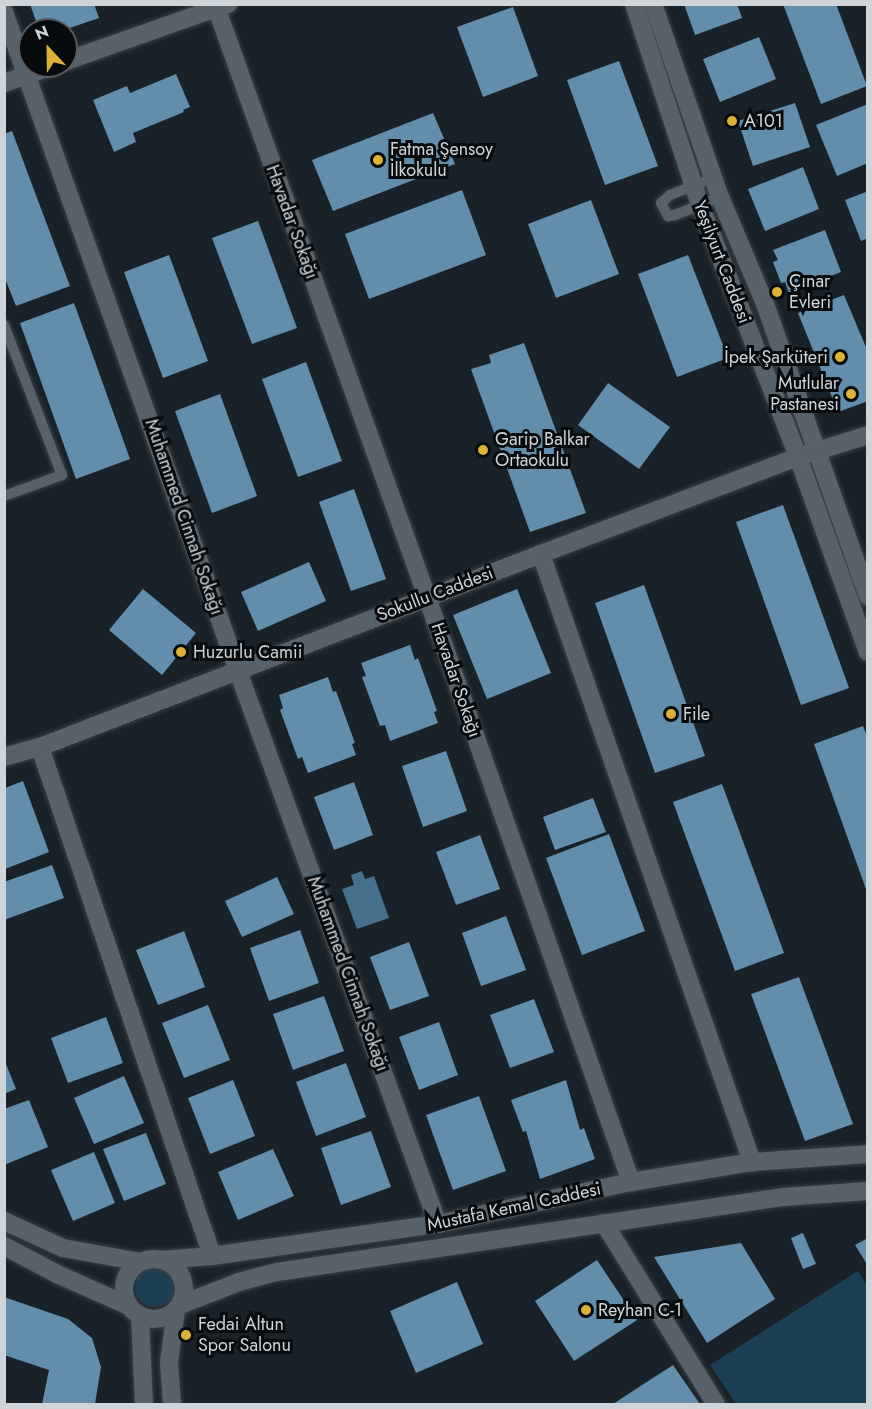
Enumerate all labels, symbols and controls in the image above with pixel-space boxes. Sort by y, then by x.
north arrow [18,18,78,78]
text: N [32,20,52,46]
place label: A101 [744,110,783,132]
marker: A101 [725,114,739,128]
place label: Fatma Şensoy İlkokulu [390,139,493,182]
marker: Fatma Şensoy İlkokulu [371,153,385,167]
street label: Havadar Sokağı [261,162,323,282]
street label: Yeşilyurt Caddesi [689,198,755,326]
place label: Çınar Evleri [789,271,831,314]
marker: Çınar Evleri [770,285,784,299]
place label: İpek Şarküteri [724,346,828,368]
marker: İpek Şarküteri [833,350,847,364]
place label: Mutlular Pastanesi [770,373,839,416]
marker: Mutlular Pastanesi [844,387,858,401]
street label: Muhammed Cinnah Sokağı [140,416,228,618]
place label: Garip Balkar Ortaokulu [495,429,590,472]
marker: Garip Balkar Ortaokulu [476,443,490,457]
street label: Sokullu Caddesi [374,562,496,626]
street label: Havadar Sokağı [426,620,486,740]
place label: Huzurlu Camii [193,641,302,663]
marker: Huzurlu Camii [174,645,188,659]
place label: File [683,703,710,725]
marker: File [664,707,678,721]
street label: Muhammed Cinnah Sokağı [303,874,393,1074]
street label: Mustafa Kemal Caddesi [425,1178,603,1236]
place label: Reyhan C-1 [598,1299,682,1321]
marker: Reyhan C-1 [579,1303,593,1317]
place label: Fedai Altun Spor Salonu [198,1314,291,1356]
marker: Fedai Altun Spor Salonu [179,1328,193,1342]

